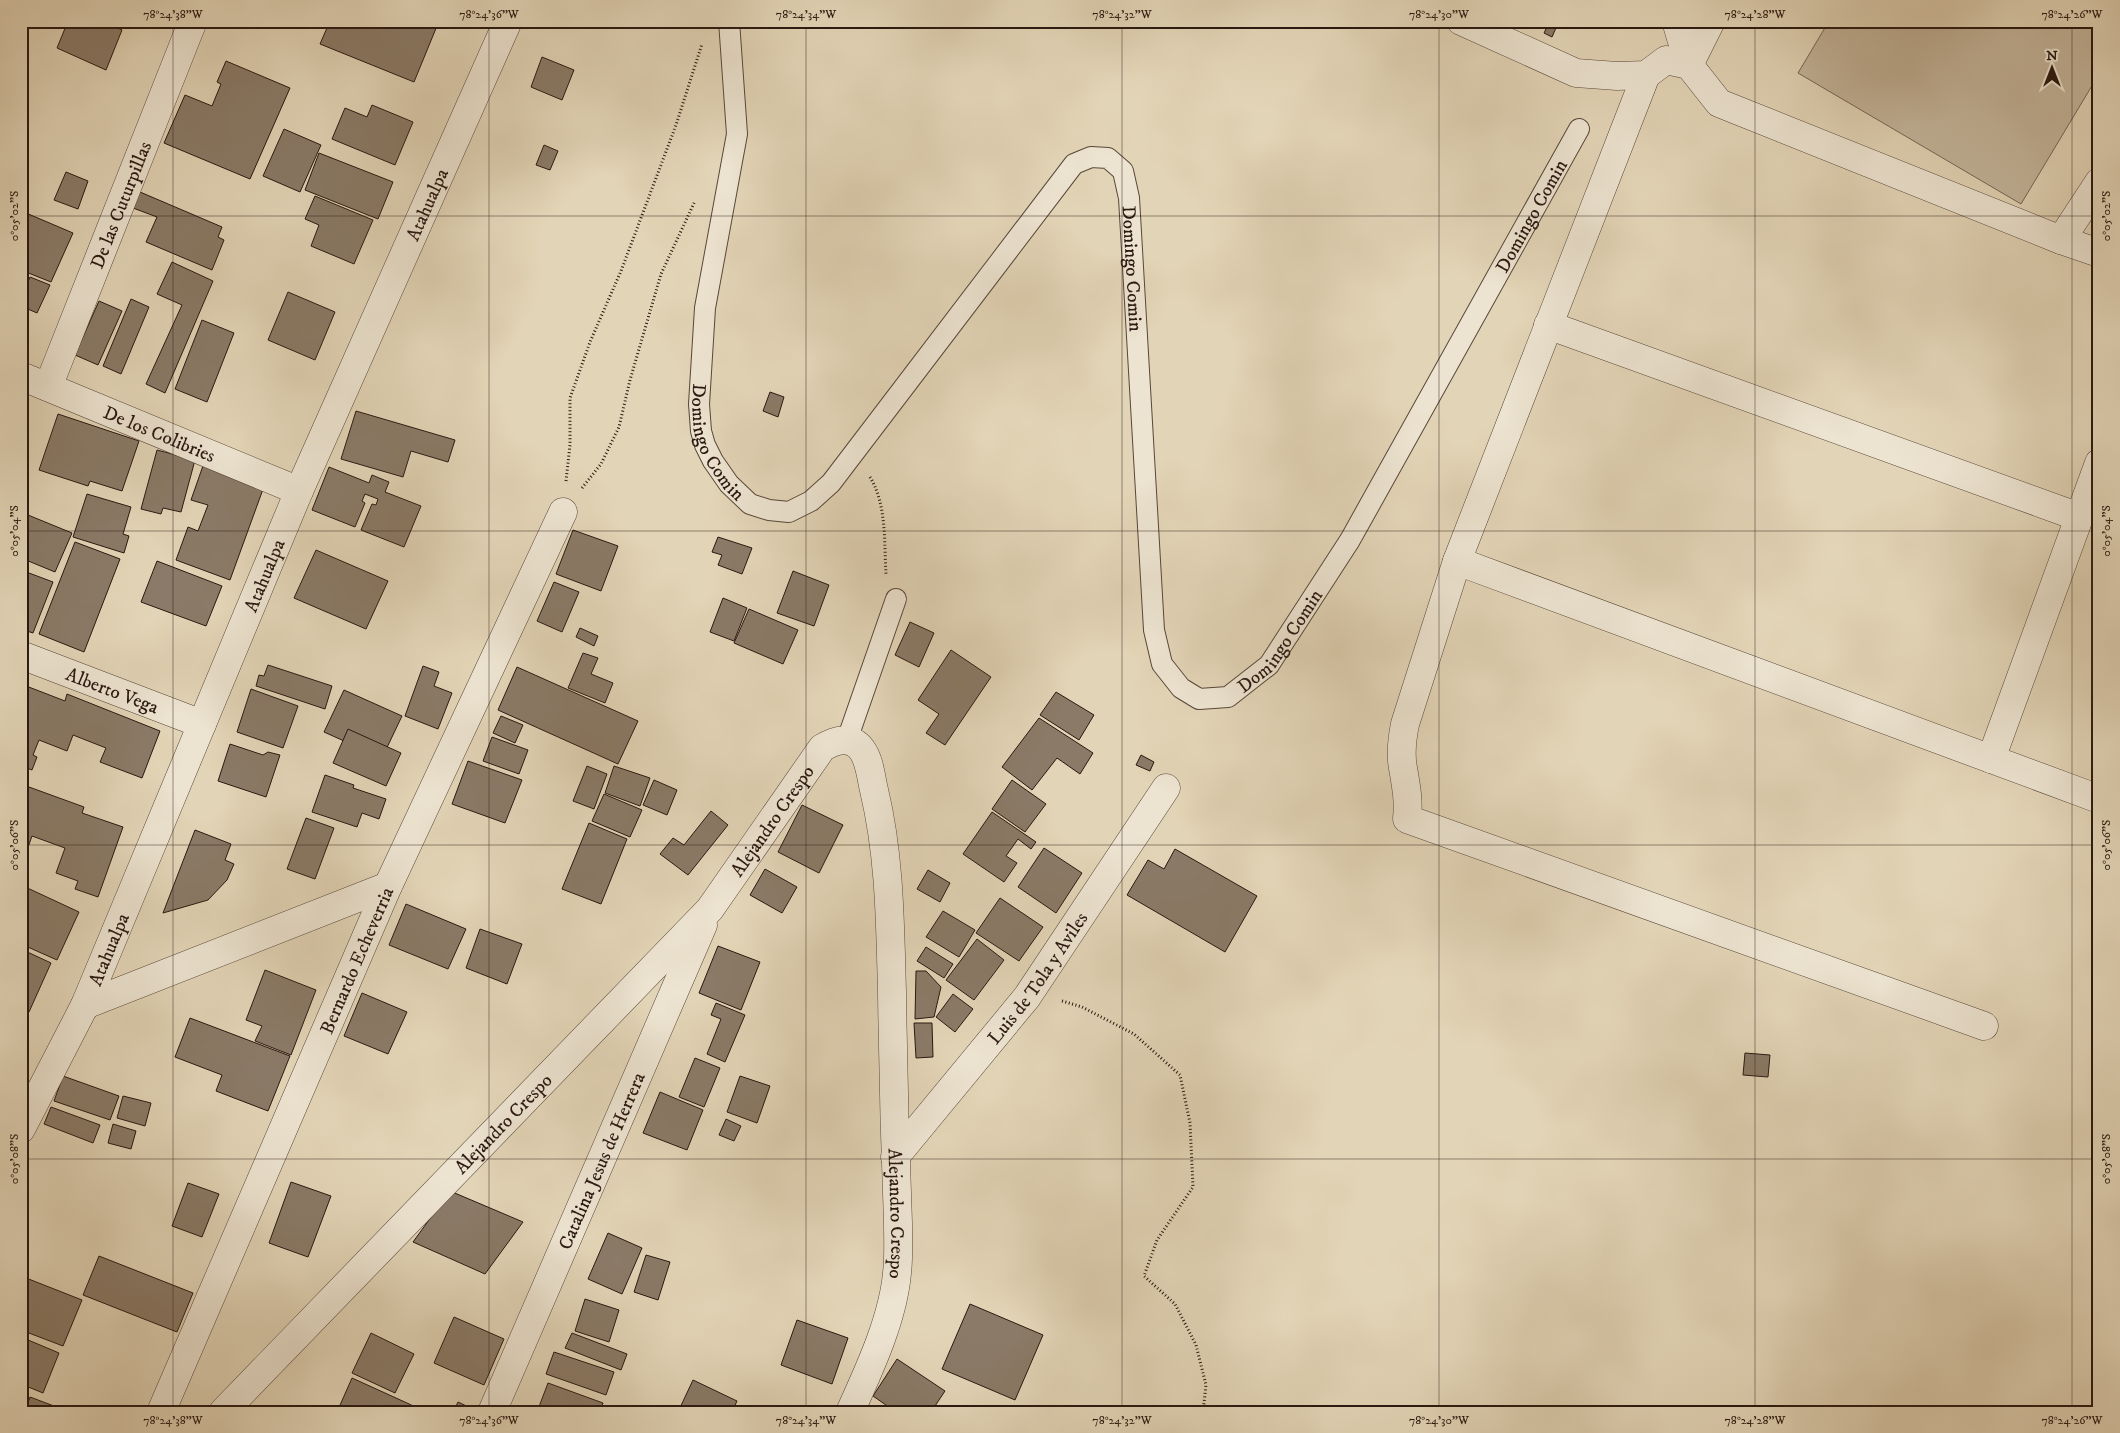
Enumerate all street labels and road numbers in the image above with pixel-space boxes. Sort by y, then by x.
street label: De las Cuturpillas [86,138,157,272]
street label: Domingo Comin [1491,156,1573,277]
street label: Atahualpa [402,165,454,245]
street label: Domingo Comin [1116,205,1147,332]
street label: Domingo Comin [686,383,749,506]
street label: De los Colibries [100,401,218,468]
street label: Atahualpa [240,536,291,616]
street label: Domingo Comin [1233,585,1328,699]
street label: Alberto Vega [62,663,162,719]
street label: Alejandro Crespo [726,761,820,882]
street label: Bernardo Echeverria [316,884,399,1038]
street label: Luis de Tola y Aviles [983,908,1093,1049]
street label: Atahualpa [84,910,135,990]
street label: Alejandro Crespo [450,1069,557,1179]
street label: Catalina Jesus de Herrera [554,1069,651,1253]
street label: Alejandro Crespo [882,1148,908,1280]

